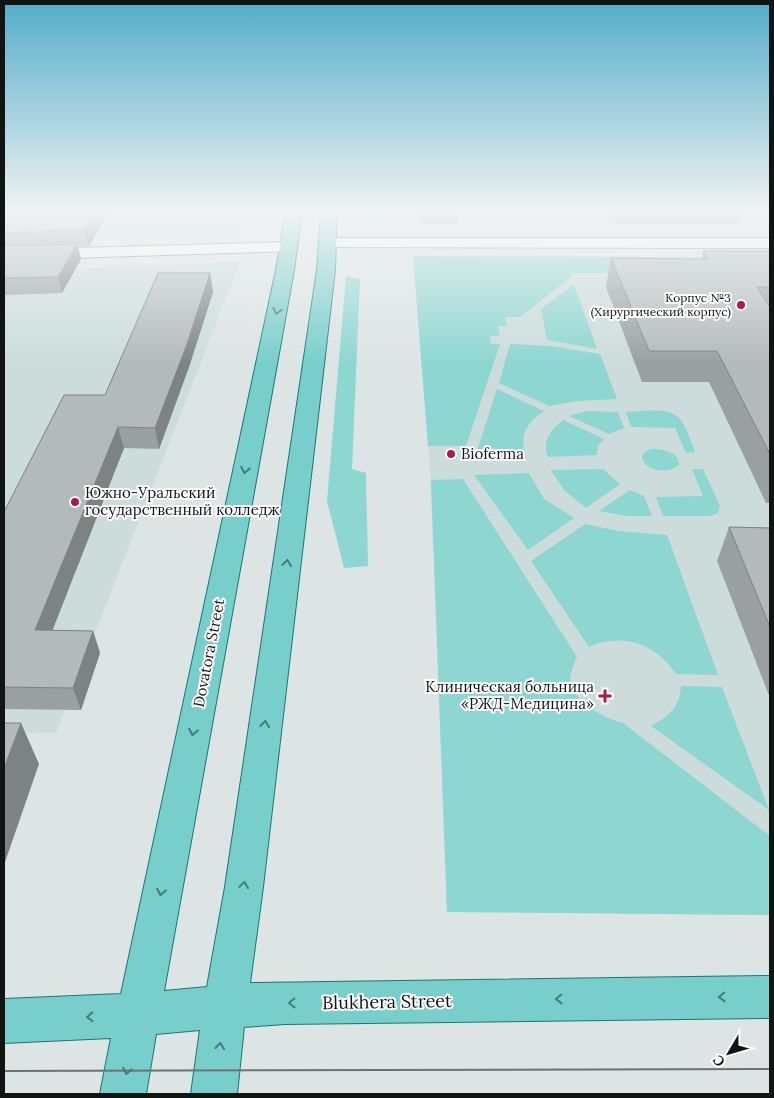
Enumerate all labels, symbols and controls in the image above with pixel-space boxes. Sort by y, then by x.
place label: Корпус №3 (Хирургический корпус) [591,290,731,320]
marker: Корпус №3 (Хирургический корпус) [735,299,747,311]
one-way arrow [272,306,283,315]
place label: Bioferma [461,444,524,463]
marker: Bioferma [445,448,457,460]
one-way arrow [241,465,251,474]
place label: Южно-Уральский государственный колледж [85,483,280,519]
marker: Южно-Уральский государственный колледж [69,496,81,508]
one-way arrow [281,559,291,567]
street label: Dovatora Street [189,597,228,709]
place label: Клиническая больница «РЖД-Медицина» [425,677,594,713]
marker: Клиническая больница «РЖД-Медицина» [598,689,612,703]
one-way arrow [259,720,270,728]
one-way arrow [188,728,199,737]
one-way arrow [238,881,249,889]
one-way arrow [156,887,167,896]
street label: Blukhera Street [322,989,452,1014]
one-way arrow [717,992,725,1002]
one-way arrow [555,994,562,1004]
one-way arrow [287,998,295,1008]
one-way arrow [86,1011,94,1022]
north arrow [704,1028,754,1078]
one-way arrow [214,1042,224,1050]
text: С [708,1051,729,1070]
one-way arrow [122,1067,133,1076]

